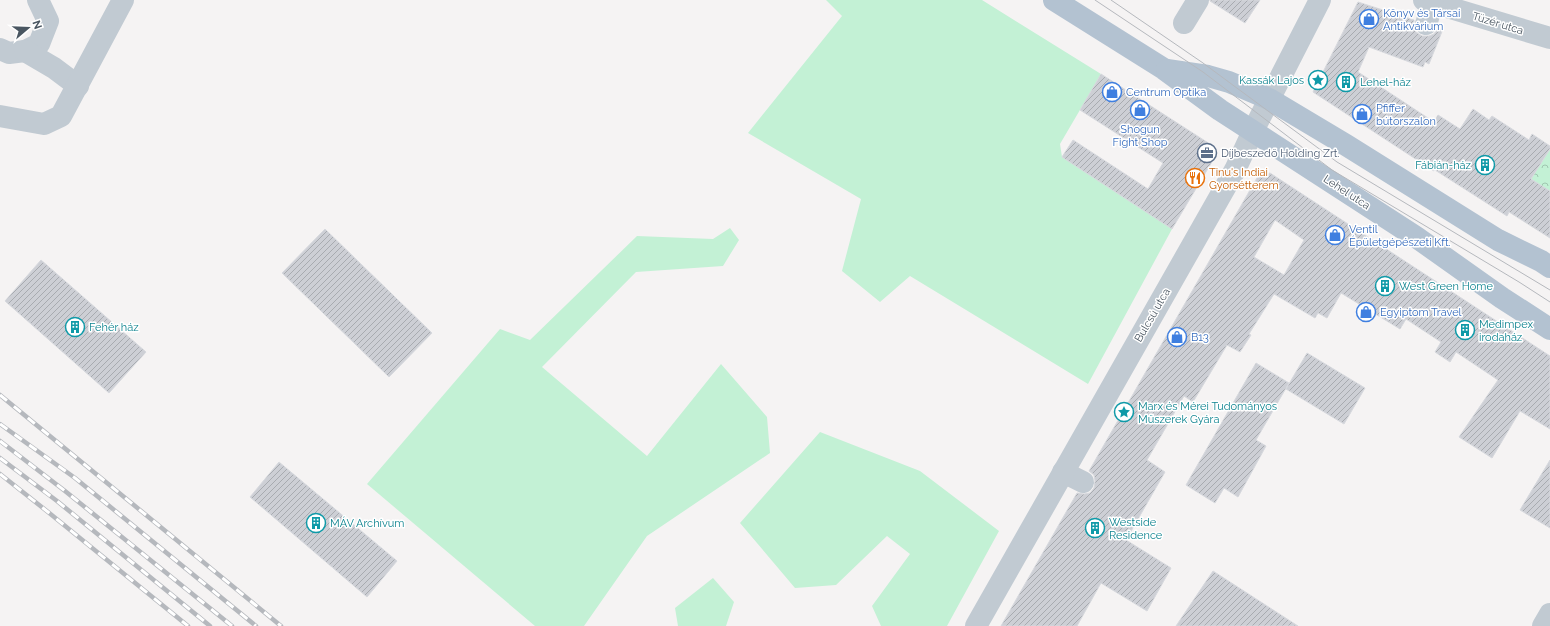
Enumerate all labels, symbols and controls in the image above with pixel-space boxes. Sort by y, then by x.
place label: Könyv és Társai Antikvárium [1383,7,1460,33]
north arrow [8,8,48,48]
shop icon: Könyv és Társai Antikvárium [1358,8,1380,30]
street label: Tüzér utca [1471,10,1525,37]
text: N [29,19,44,31]
place icon: Kassák Lajos [1307,69,1329,91]
building icon: Lehel-ház [1335,71,1357,93]
place label: Kassák Lajos [1239,74,1304,87]
place label: Lehel-ház [1360,76,1411,89]
shop icon: Centrum Optika [1101,81,1123,103]
place label: Centrum Optika [1126,86,1206,99]
shop icon: Shogun Fight Shop [1129,99,1151,121]
place label: Pfiffer bútorszalon [1376,102,1436,128]
shop icon: Pfiffer bútorszalon [1351,103,1373,125]
place label: Shogun Fight Shop [1113,123,1168,149]
office icon: Díjbeszedő Holding Zrt. [1196,142,1218,164]
place label: Díjbeszedő Holding Zrt. [1221,147,1340,160]
building icon: Fábián-ház [1474,154,1496,176]
place label: Fábián-ház [1415,159,1472,172]
place label: Tinu's Indiai Gyorsétterem [1209,166,1279,192]
restaurant icon: Tinu's Indiai Gyorsétterem [1184,167,1206,189]
street label: Lehel utca [1321,172,1373,212]
place label: Ventil Épületgépészeti Kft. [1349,223,1451,249]
shop icon: Ventil Épületgépészeti Kft. [1324,224,1346,246]
building icon: West Green Home [1374,275,1396,297]
place label: West Green Home [1399,280,1493,293]
street label: Bulcsú utca [1132,286,1173,344]
shop icon: Egyiptom Travel [1355,301,1377,323]
place label: Egyiptom Travel [1380,306,1462,319]
building icon: Fehér ház [64,316,86,338]
place label: Medimpex irodaház [1479,318,1533,344]
building icon: Medimpex irodaház [1454,319,1476,341]
place label: Fehér ház [89,321,139,334]
shop icon: B13 [1166,326,1188,348]
place label: B13 [1191,331,1209,344]
place label: Marx és Mérei Tudományos Műszerek Gyára [1138,400,1277,426]
place icon: Marx és Mérei Tudományos Műszerek Gyára [1113,401,1135,423]
building icon: MÁV Archívum [305,512,327,534]
place label: MÁV Archívum [330,516,404,530]
place label: Westside Residence [1109,516,1163,542]
building icon: Westside Residence [1084,517,1106,539]

